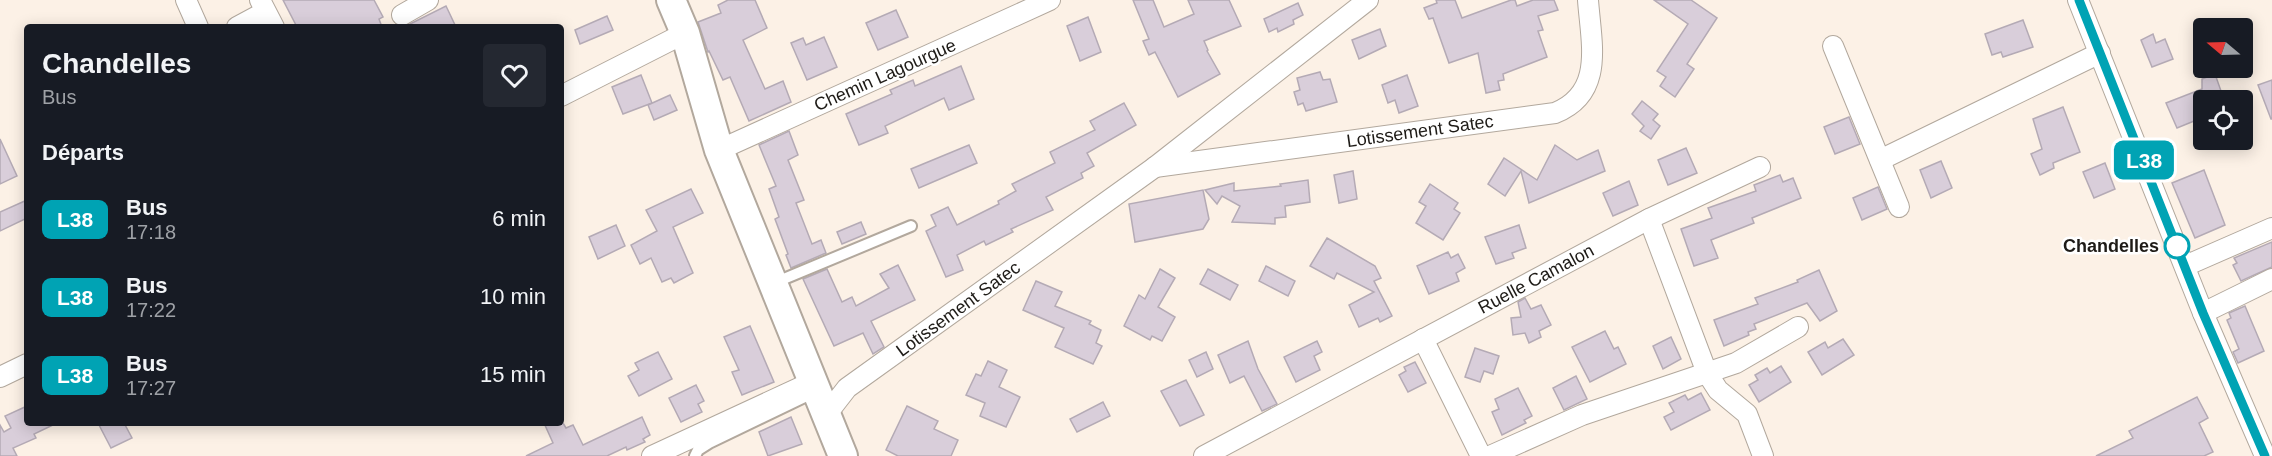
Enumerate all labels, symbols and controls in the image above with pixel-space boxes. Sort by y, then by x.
north arrow [2193,18,2253,78]
map controls [2193,18,2253,150]
street label: Chemin Lagourgue [811,35,959,115]
button: heart [483,44,546,107]
text: Chandelles [42,48,191,79]
text: Bus [42,86,76,108]
button: locate [2193,90,2253,150]
street label: Lotissement Satec [1345,111,1495,151]
text: Départs [42,140,124,165]
line badge: L38 [2110,140,2178,180]
text: L38 [2126,149,2162,172]
text: Bus [126,195,168,220]
text: 6 min [492,206,546,231]
text: L38 [57,208,93,231]
text: 17:18 [126,221,176,243]
marker: Chandelles [2164,233,2190,259]
place label: Chandelles [2063,236,2159,256]
street label: Ruelle Camalon [1475,240,1597,318]
street label: Lotissement Satec [892,257,1024,361]
text: Bus [126,273,168,298]
text: 10 min [480,284,546,309]
text: L38 [57,286,93,309]
text: 17:22 [126,299,176,321]
text: Bus [126,351,168,376]
text: 15 min [480,362,546,387]
text: L38 [57,364,93,387]
text: 17:27 [126,377,176,399]

